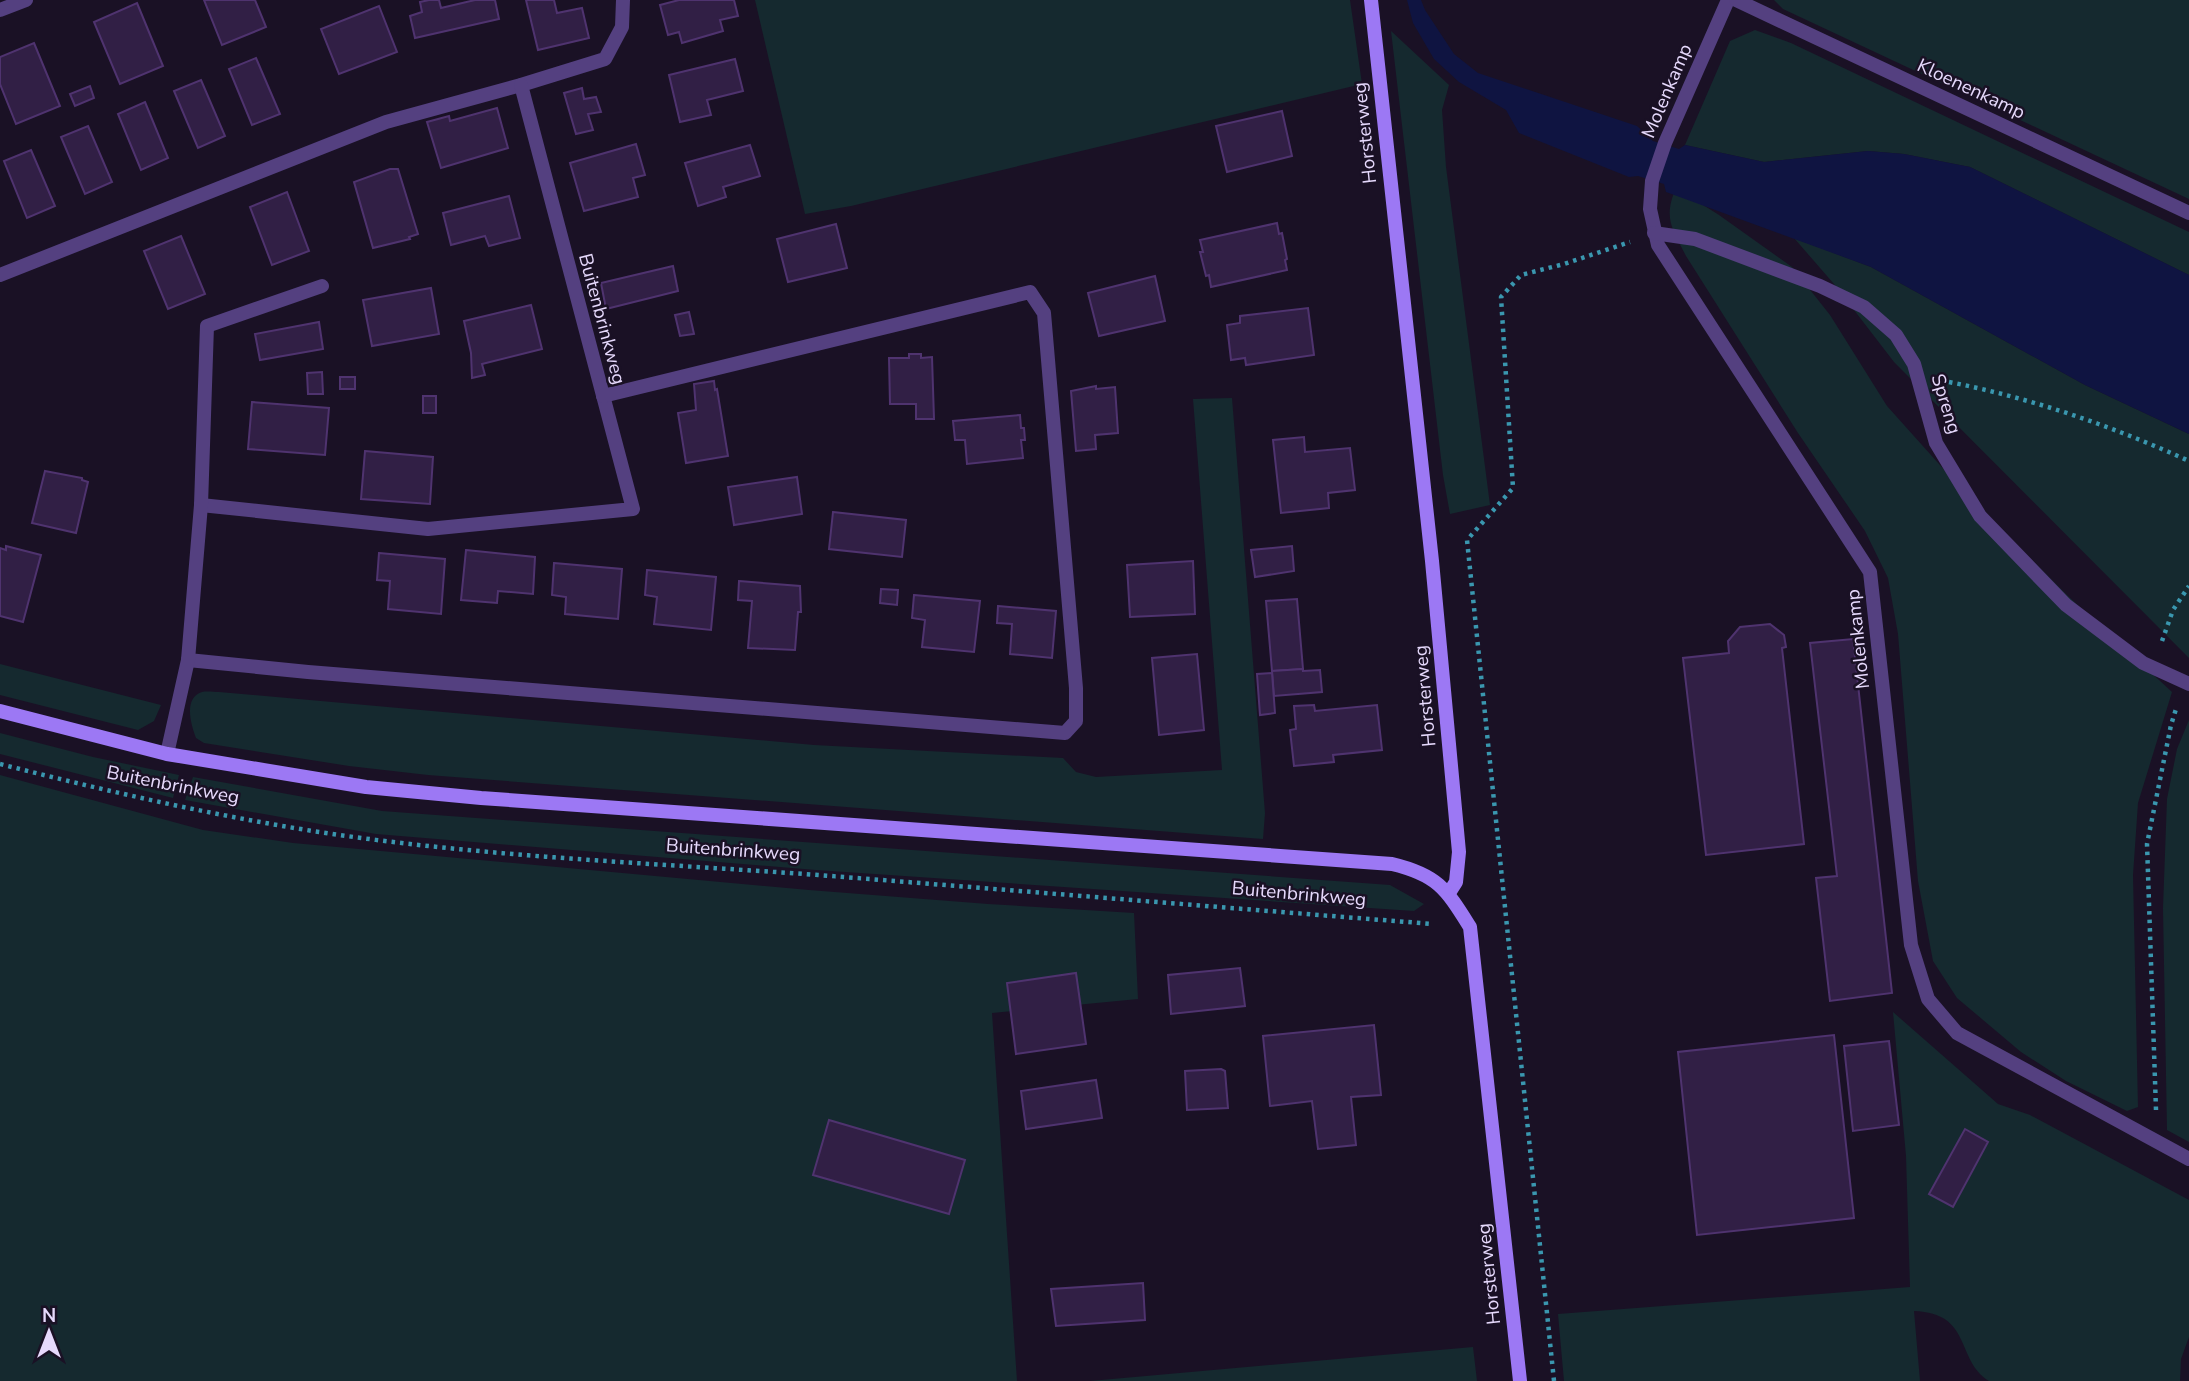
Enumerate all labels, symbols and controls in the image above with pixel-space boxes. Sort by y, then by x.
street label: Molenkamp [1635,40,1699,142]
street label: Kloenenkamp [1913,53,2029,125]
street label: Horsterweg [1347,81,1383,185]
street label: Buitenbrinkweg [572,251,632,387]
street label: Spreng [1925,371,1967,437]
street label: Molenkamp [1840,588,1876,690]
street label: Horsterweg [1408,644,1442,748]
street label: Buitenbrinkweg [104,759,242,811]
street label: Buitenbrinkweg [665,832,801,868]
street label: Buitenbrinkweg [1231,875,1367,913]
street label: Horsterweg [1471,1222,1507,1326]
north arrow [14,1297,84,1367]
text: N [42,1303,56,1329]

